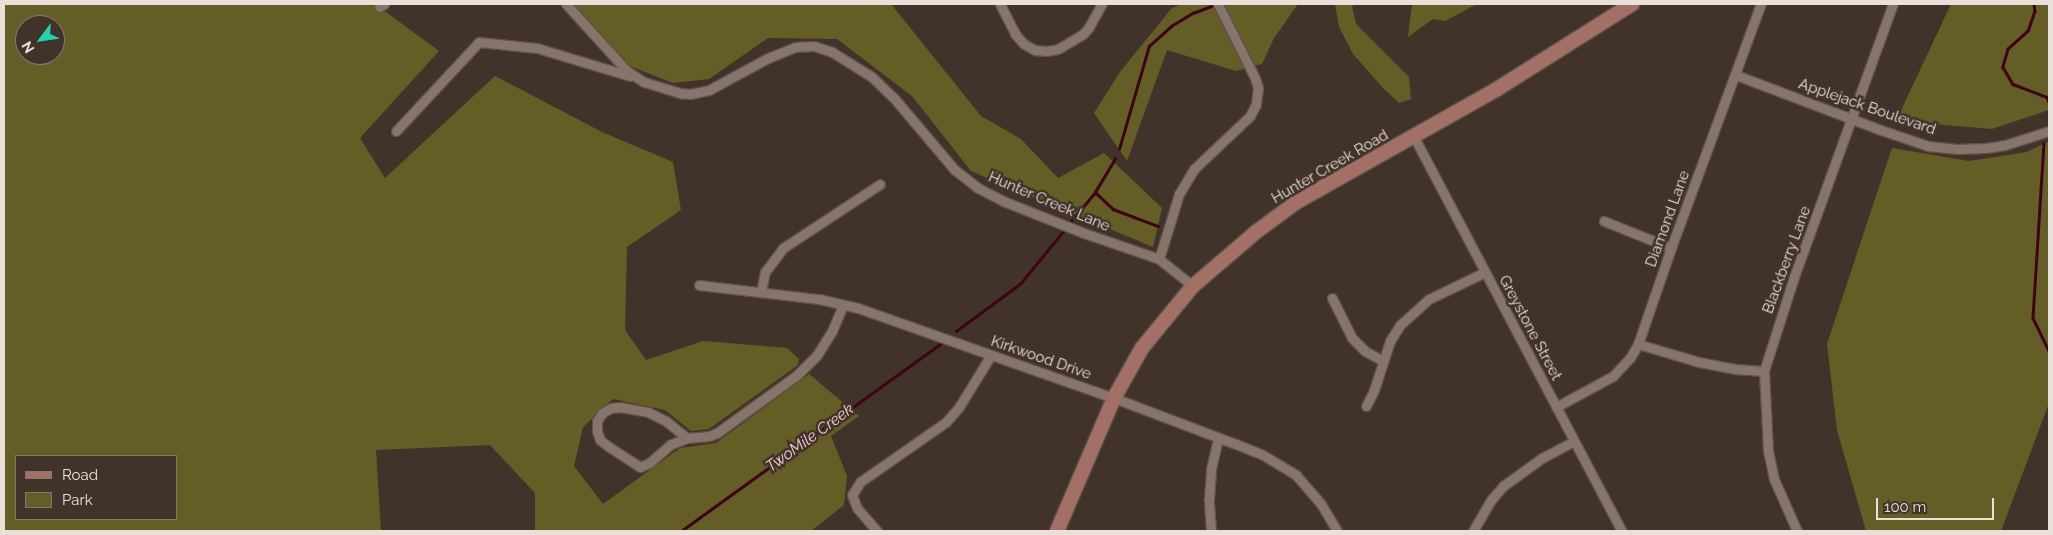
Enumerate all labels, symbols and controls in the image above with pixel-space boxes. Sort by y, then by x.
north arrow [15,15,65,65]
text: N [18,39,38,56]
street label: Applejack Boulevard [1796,75,1938,139]
street label: Hunter Creek Road [1268,126,1392,208]
street label: Hunter Creek Lane [985,168,1113,236]
street label: Diamond Lane [1642,168,1694,270]
street label: Blackberry Lane [1759,204,1815,316]
street label: Greystone Street [1495,272,1565,384]
street label: Kirkwood Drive [989,332,1093,384]
water label: TwoMile Creek [762,400,858,476]
legend [15,455,178,520]
text: Road [62,466,98,484]
scale bar [1878,488,1996,520]
text: Park [62,491,93,509]
text: 100 m [1884,498,1926,516]

